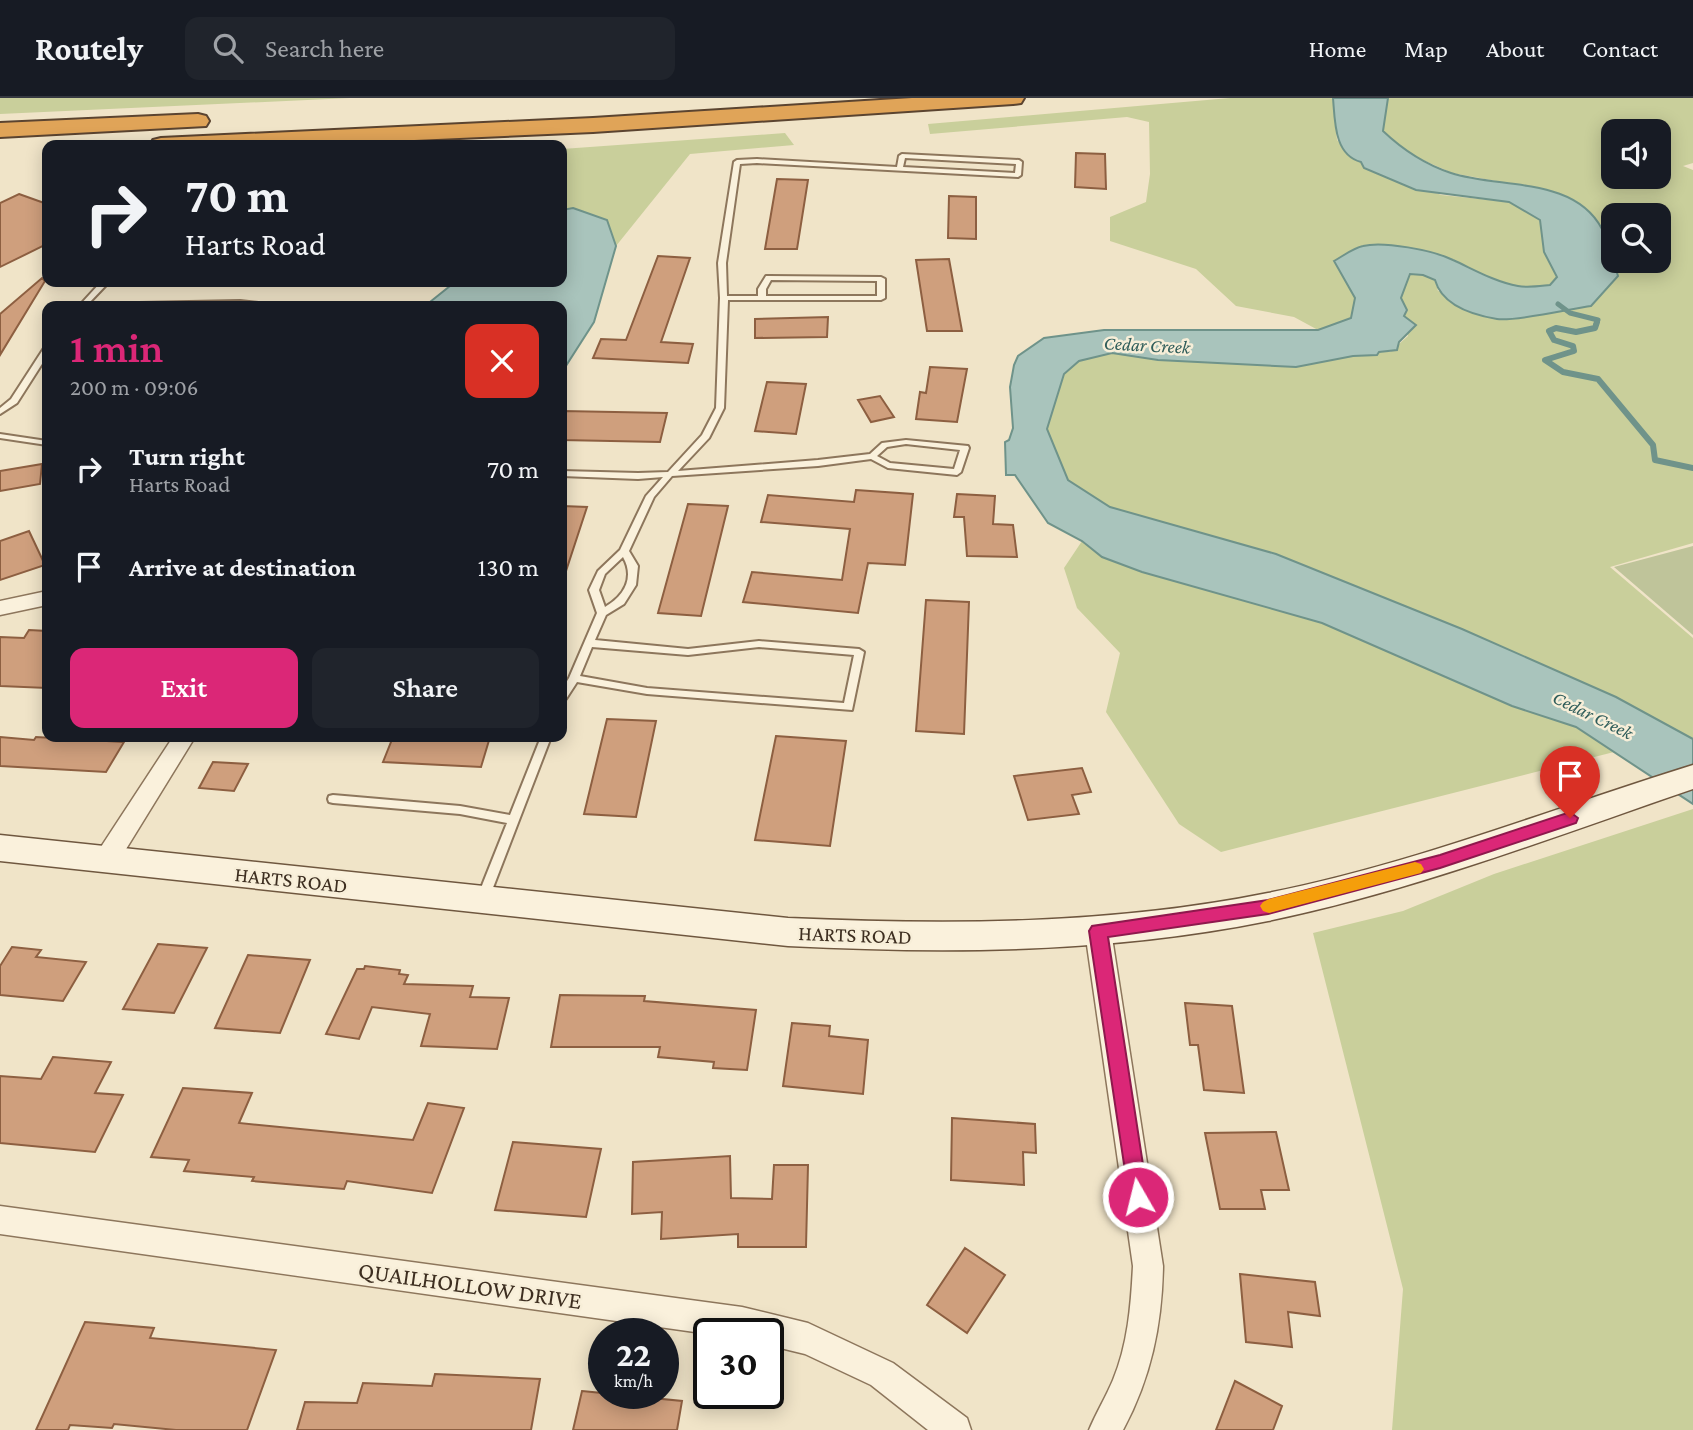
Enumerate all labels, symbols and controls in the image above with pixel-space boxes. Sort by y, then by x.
search box [185,17,675,80]
icon: search [209,29,247,67]
text: Routely [35,30,143,67]
text: Search here [265,34,384,63]
text: Home [1309,35,1366,62]
text: Map [1404,35,1448,62]
text: About [1486,35,1544,62]
text: Contact [1582,35,1658,62]
map controls [1601,119,1671,273]
button: sound [1601,119,1671,189]
icon: right [70,168,161,259]
text: 70 m [185,168,289,223]
button: search [1601,203,1671,273]
text: Harts Road [185,226,326,262]
text: 1 min [70,324,163,371]
button: close [465,324,539,398]
water label: Cedar Creek [1103,332,1191,358]
text: 200 m · 09:06 [70,374,199,400]
text: Turn right [129,442,245,471]
icon: right [70,450,108,488]
text: 70 m [487,455,539,484]
text: Harts Road [129,471,230,497]
icon: arrive [70,548,108,586]
text: Arrive at destination [129,553,356,582]
text: 130 m [478,553,539,582]
button: Exit [70,648,298,728]
button: Share [312,648,539,728]
water label: Cedar Creek [1549,687,1637,744]
pin [1540,746,1600,818]
icon: arrive [1551,757,1589,795]
street label: HARTS ROAD [233,862,349,898]
street label: HARTS ROAD [798,921,912,949]
position arrow [1101,1160,1175,1234]
street label: QUAILHOLLOW DRIVE [357,1256,583,1314]
speed limit sign: 30 [693,1318,784,1409]
text: 22 [616,1335,651,1374]
text: km/h [614,1371,653,1391]

